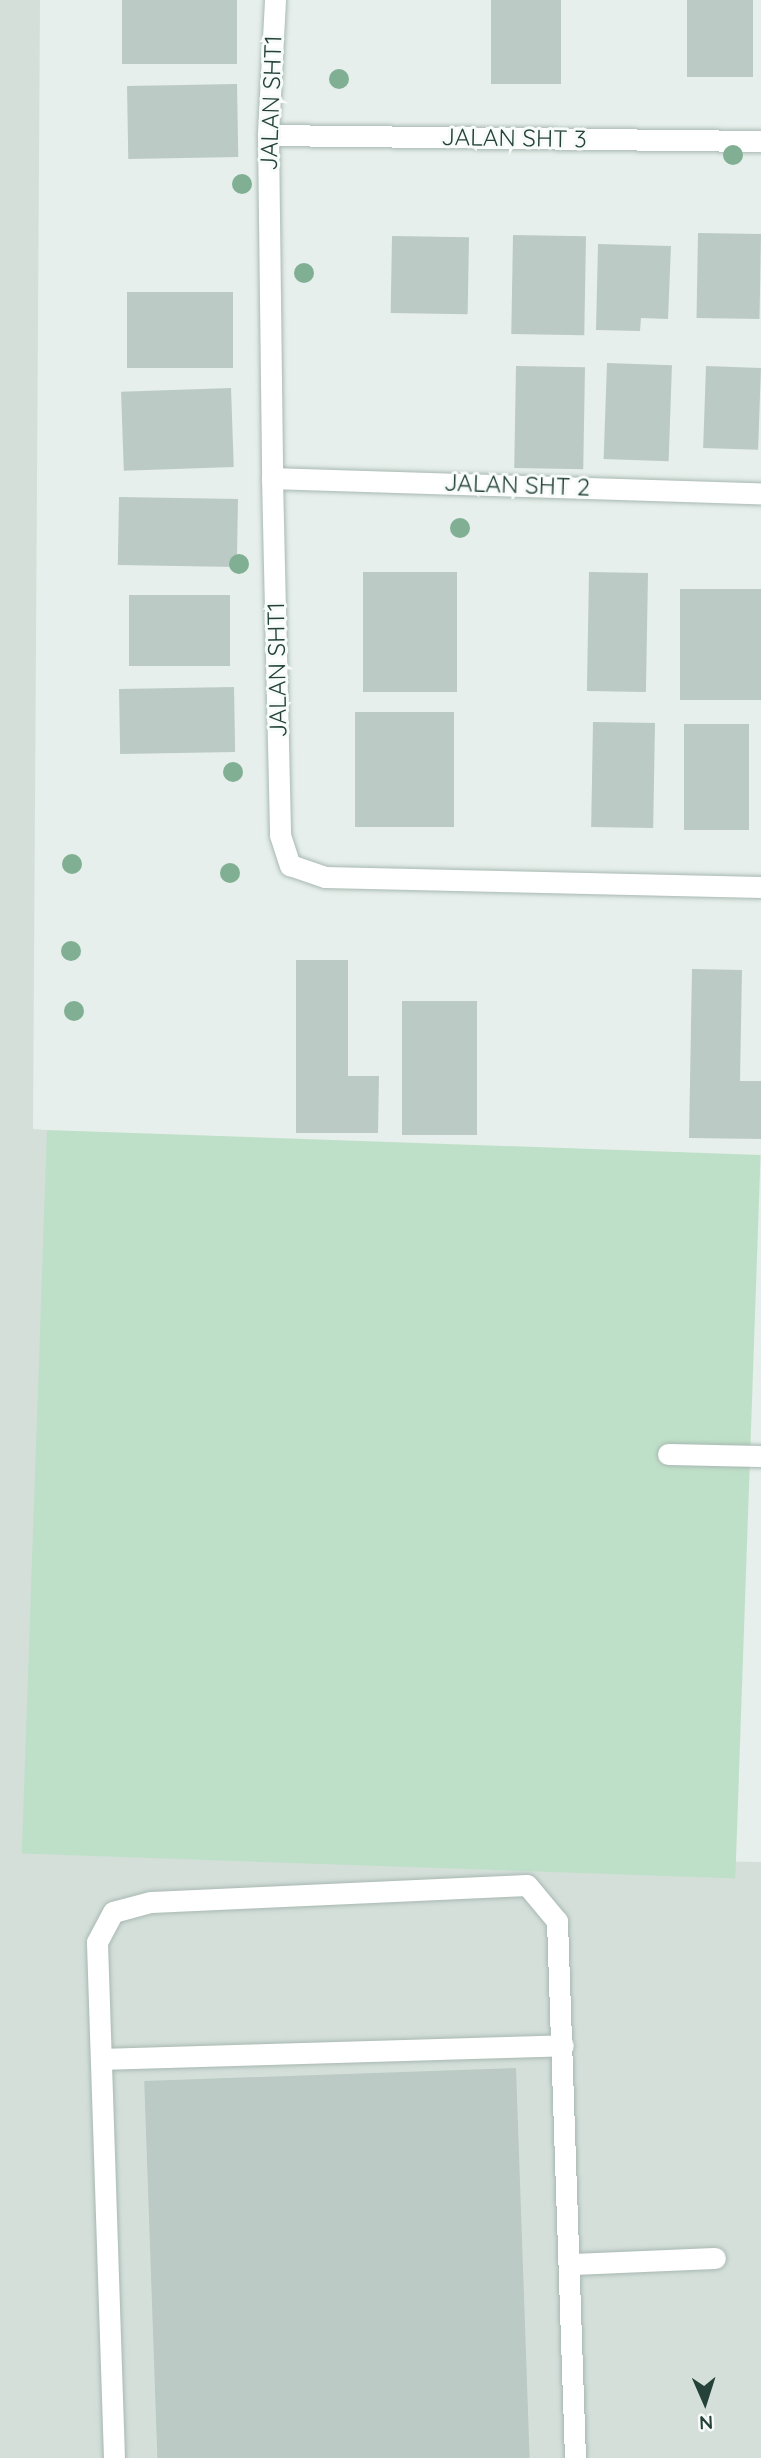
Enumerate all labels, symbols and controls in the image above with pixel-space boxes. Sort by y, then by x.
street label: JALAN SHT1 [254,35,288,171]
street label: JALAN SHT 3 [441,122,587,154]
street label: JALAN SHT 2 [443,468,591,502]
street label: JALAN SHT1 [261,602,293,738]
north arrow [670,2367,740,2437]
text: N [698,2411,714,2435]

